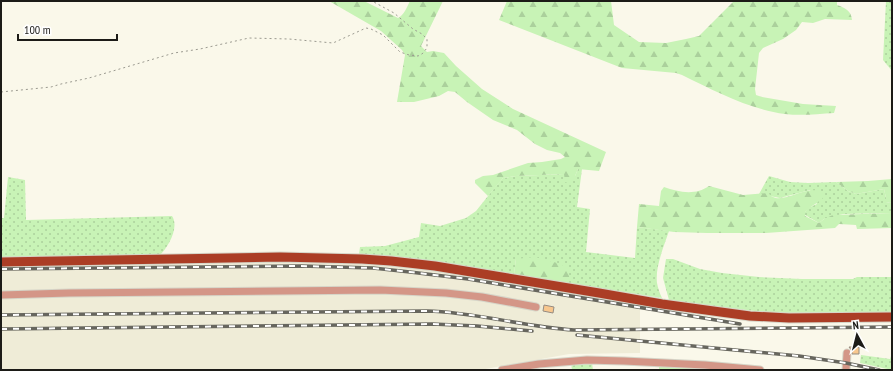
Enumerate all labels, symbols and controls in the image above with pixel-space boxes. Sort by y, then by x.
scale bar [18,16,117,42]
text: 100 m [24,22,51,37]
north arrow [837,315,877,355]
text: N [852,318,860,332]

